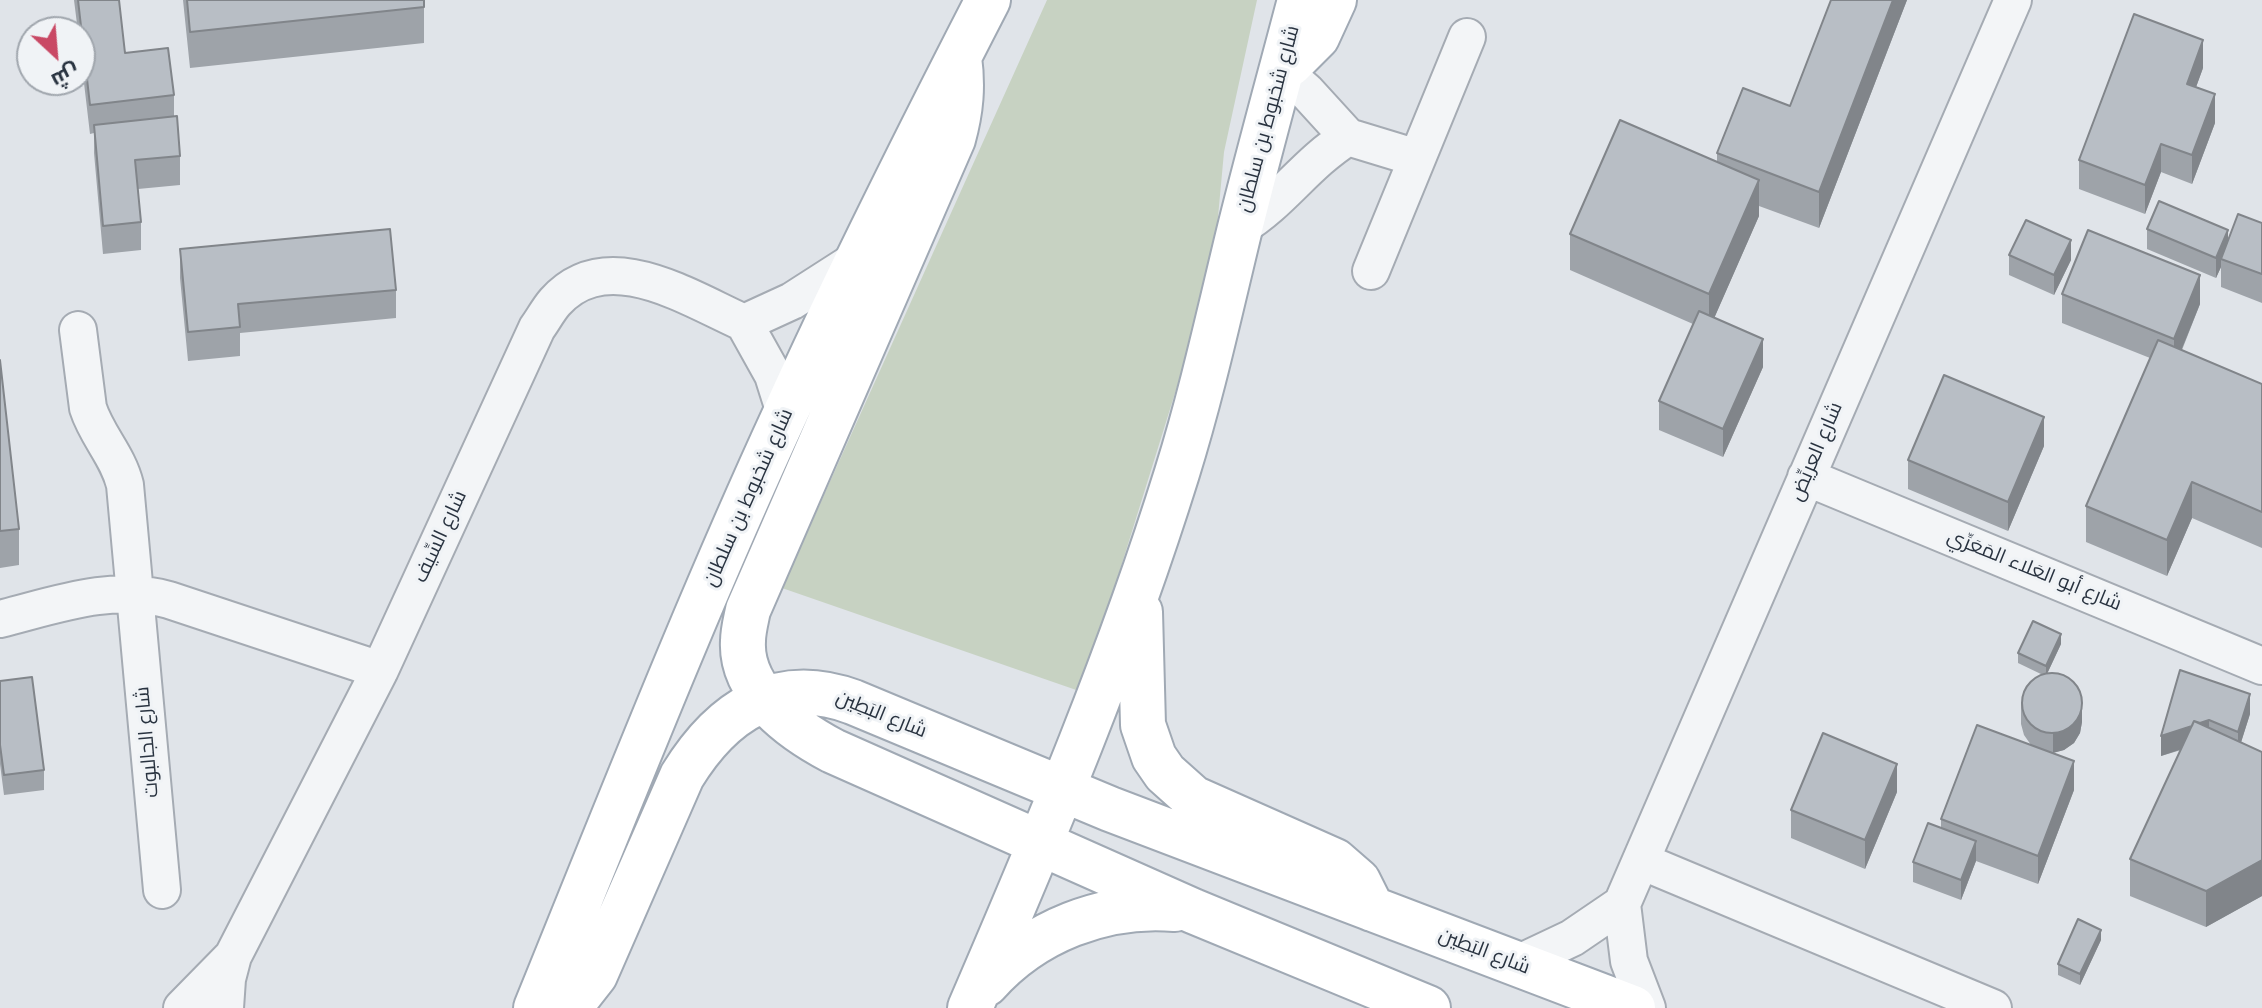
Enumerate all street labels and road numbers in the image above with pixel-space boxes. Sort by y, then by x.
street label: شارع شخبوط بن سلطان [1233,23,1305,215]
street label: شارع العريِّض [1785,399,1849,505]
street label: شارع شخبوط بن سلطان [699,405,799,591]
street label: شارع السِّيف [409,487,473,587]
street label: شارع أبو العَلاء المَعَرِّي [1943,525,2125,617]
street label: شارع الجالبوت [131,685,165,799]
street label: شارع البَطِين [832,686,930,744]
street label: شارع البَطِين [1435,924,1533,980]

